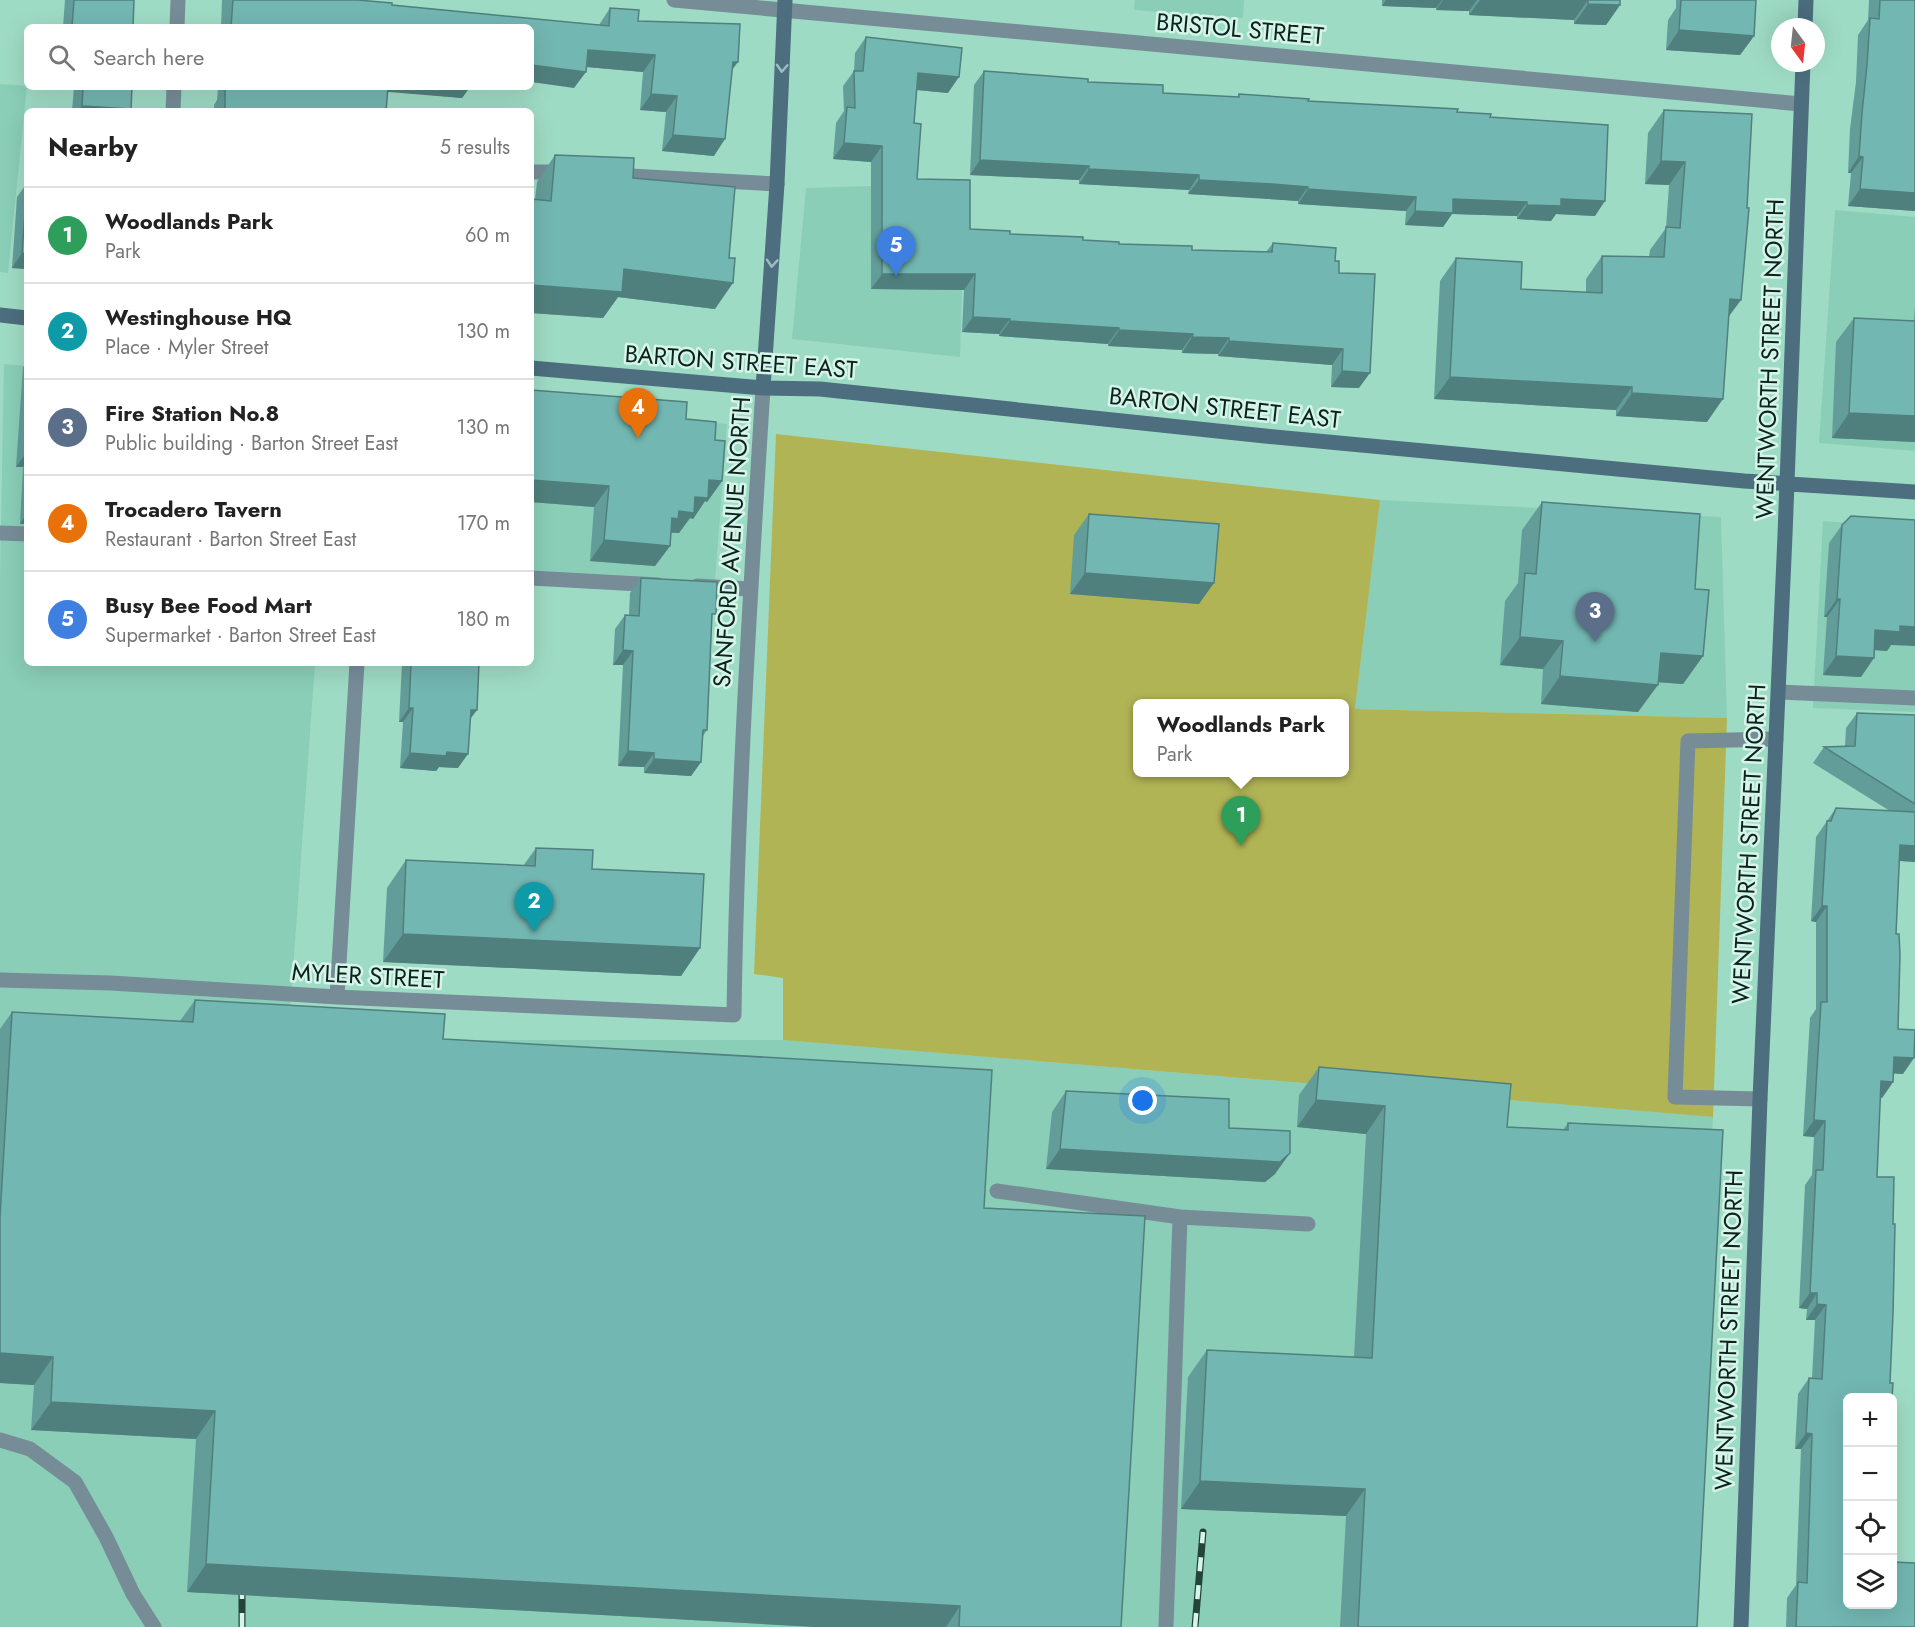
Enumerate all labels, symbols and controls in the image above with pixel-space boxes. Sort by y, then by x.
street label: BRISTOL STREET [1155,4,1325,53]
north arrow [1771,18,1825,72]
search box [24,24,534,90]
icon: search [45,41,78,74]
text: Search here [93,41,204,73]
one-way arrow [776,64,789,73]
text: Nearby [48,128,137,166]
text: 5 results [440,133,510,162]
street label: WENTWORTH STREET NORTH [1746,198,1793,520]
text: Woodlands Park [105,205,274,237]
text: 1 [62,221,73,250]
text: 60 m [465,221,510,250]
pin: 5 [876,226,916,276]
text: Park [105,237,141,266]
one-way arrow [766,258,779,267]
text: Westinghouse HQ [105,301,292,333]
text: 2 [61,317,74,346]
text: 130 m [456,317,510,346]
text: Place · Myler Street [105,333,269,362]
street label: BARTON STREET EAST [624,336,858,387]
street label: BARTON STREET EAST [1107,378,1343,437]
pin: 4 [618,388,658,438]
street label: SANFORD AVENUE NORTH [704,395,759,689]
text: Fire Station No.8 [105,397,279,429]
text: 3 [61,413,74,442]
text: 130 m [456,413,510,442]
text: Public building · Barton Street East [105,429,398,458]
text: Trocadero Tavern [105,493,282,525]
text: 4 [61,509,74,538]
text: 170 m [457,509,510,538]
text: Restaurant · Barton Street East [105,525,356,554]
text: Busy Bee Food Mart [105,589,312,621]
pin: 3 [1576,592,1614,642]
text: 5 [61,605,74,634]
text: 180 m [456,605,510,634]
text: Supermarket · Barton Street East [105,621,376,650]
street label: WENTWORTH STREET NORTH [1723,683,1774,1005]
popup [1133,699,1349,777]
text: Woodlands Park [1157,708,1325,740]
text: Park [1157,740,1192,769]
pin: 1 [1222,796,1260,846]
pin: 2 [514,882,554,932]
street label: MYLER STREET [291,954,445,997]
your location [1128,1086,1157,1115]
street label: WENTWORTH STREET NORTH [1705,1169,1752,1491]
map controls [1843,1393,1897,1609]
button: + [1843,1393,1897,1447]
button: − [1843,1447,1897,1501]
button: locate [1843,1501,1897,1555]
button: layers [1843,1555,1897,1609]

